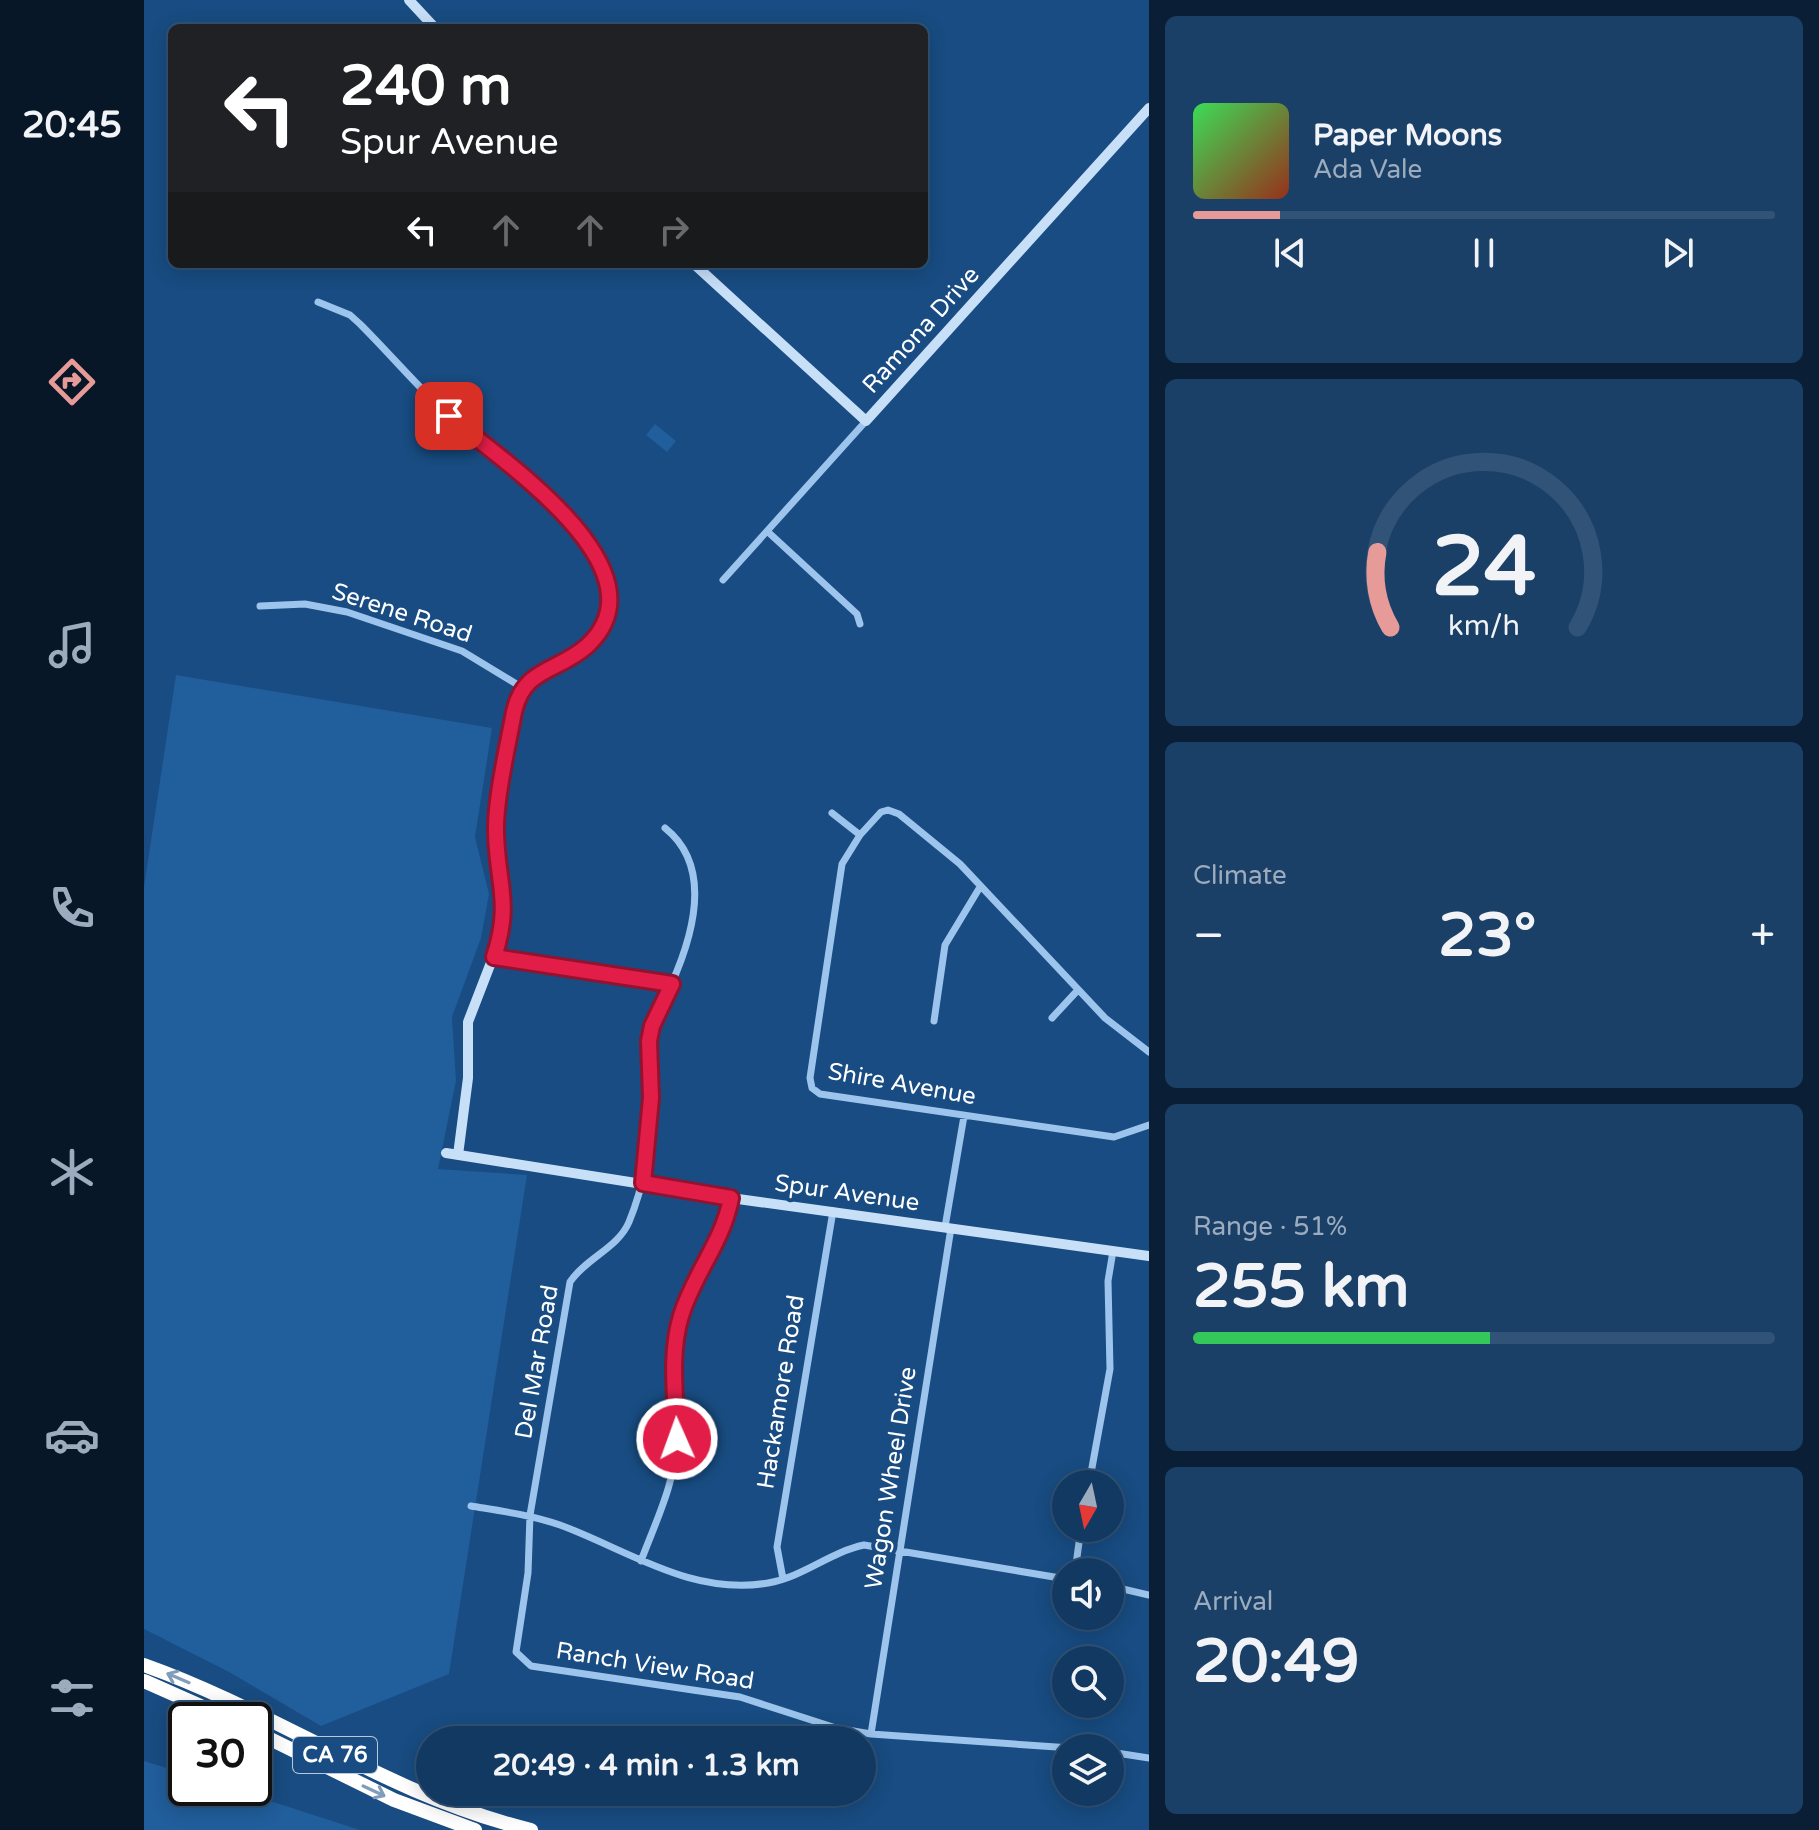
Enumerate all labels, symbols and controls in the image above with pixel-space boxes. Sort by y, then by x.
text: 240 m [340,53,511,120]
icon: left [208,56,312,160]
text: 20:45 [22,104,122,147]
text: Paper Moons [1313,117,1502,154]
text: Spur Avenue [340,121,559,164]
text: Ada Vale [1313,154,1422,185]
icon: left [400,208,444,252]
icon: ahead [484,208,528,252]
icon: ahead [568,208,612,252]
icon: right [652,208,696,252]
icon: previous [1268,231,1312,275]
icon: pause [1462,231,1506,275]
icon: next [1656,231,1700,275]
street label: Ramona Drive [856,261,986,399]
icon: directions [44,354,100,410]
pin [415,382,483,450]
icon: arrive [427,394,471,438]
text: 24 [1432,518,1536,618]
street label: Serene Road [328,577,476,649]
text: km/h [1448,609,1520,643]
icon: music [44,617,100,673]
text: Climate [1193,860,1287,891]
icon: phone [44,880,100,936]
text: 23° [1438,900,1536,972]
text: − [1193,910,1224,963]
text: + [1750,910,1775,963]
street label: Shire Avenue [826,1057,978,1111]
icon: climate [44,1144,100,1200]
street label: Spur Avenue [773,1169,921,1217]
text: Range · 51% [1193,1211,1347,1242]
text: 255 km [1193,1251,1409,1323]
street label: Del Mar Road [509,1283,565,1441]
street label: Hackamore Road [751,1293,811,1491]
street label: Wagon Wheel Drive [859,1365,923,1591]
position arrow [635,1397,719,1481]
icon: car [44,1407,100,1463]
north arrow [1052,1470,1124,1542]
map controls [1052,1470,1124,1806]
button: sound [1052,1558,1124,1630]
text: Arrival [1193,1586,1273,1617]
text: 20:49 [1193,1626,1359,1698]
street label: Ranch View Road [554,1636,756,1696]
button: search [1052,1646,1124,1718]
icon: filters [44,1670,100,1726]
one-way arrow [166,1670,191,1685]
speed limit sign: 30 [168,1702,272,1806]
button: layers [1052,1734,1124,1806]
road number: CA 76 [293,1737,377,1773]
text: 20:49 · 4 min · 1.3 km [492,1747,800,1784]
one-way arrow [361,1784,386,1799]

